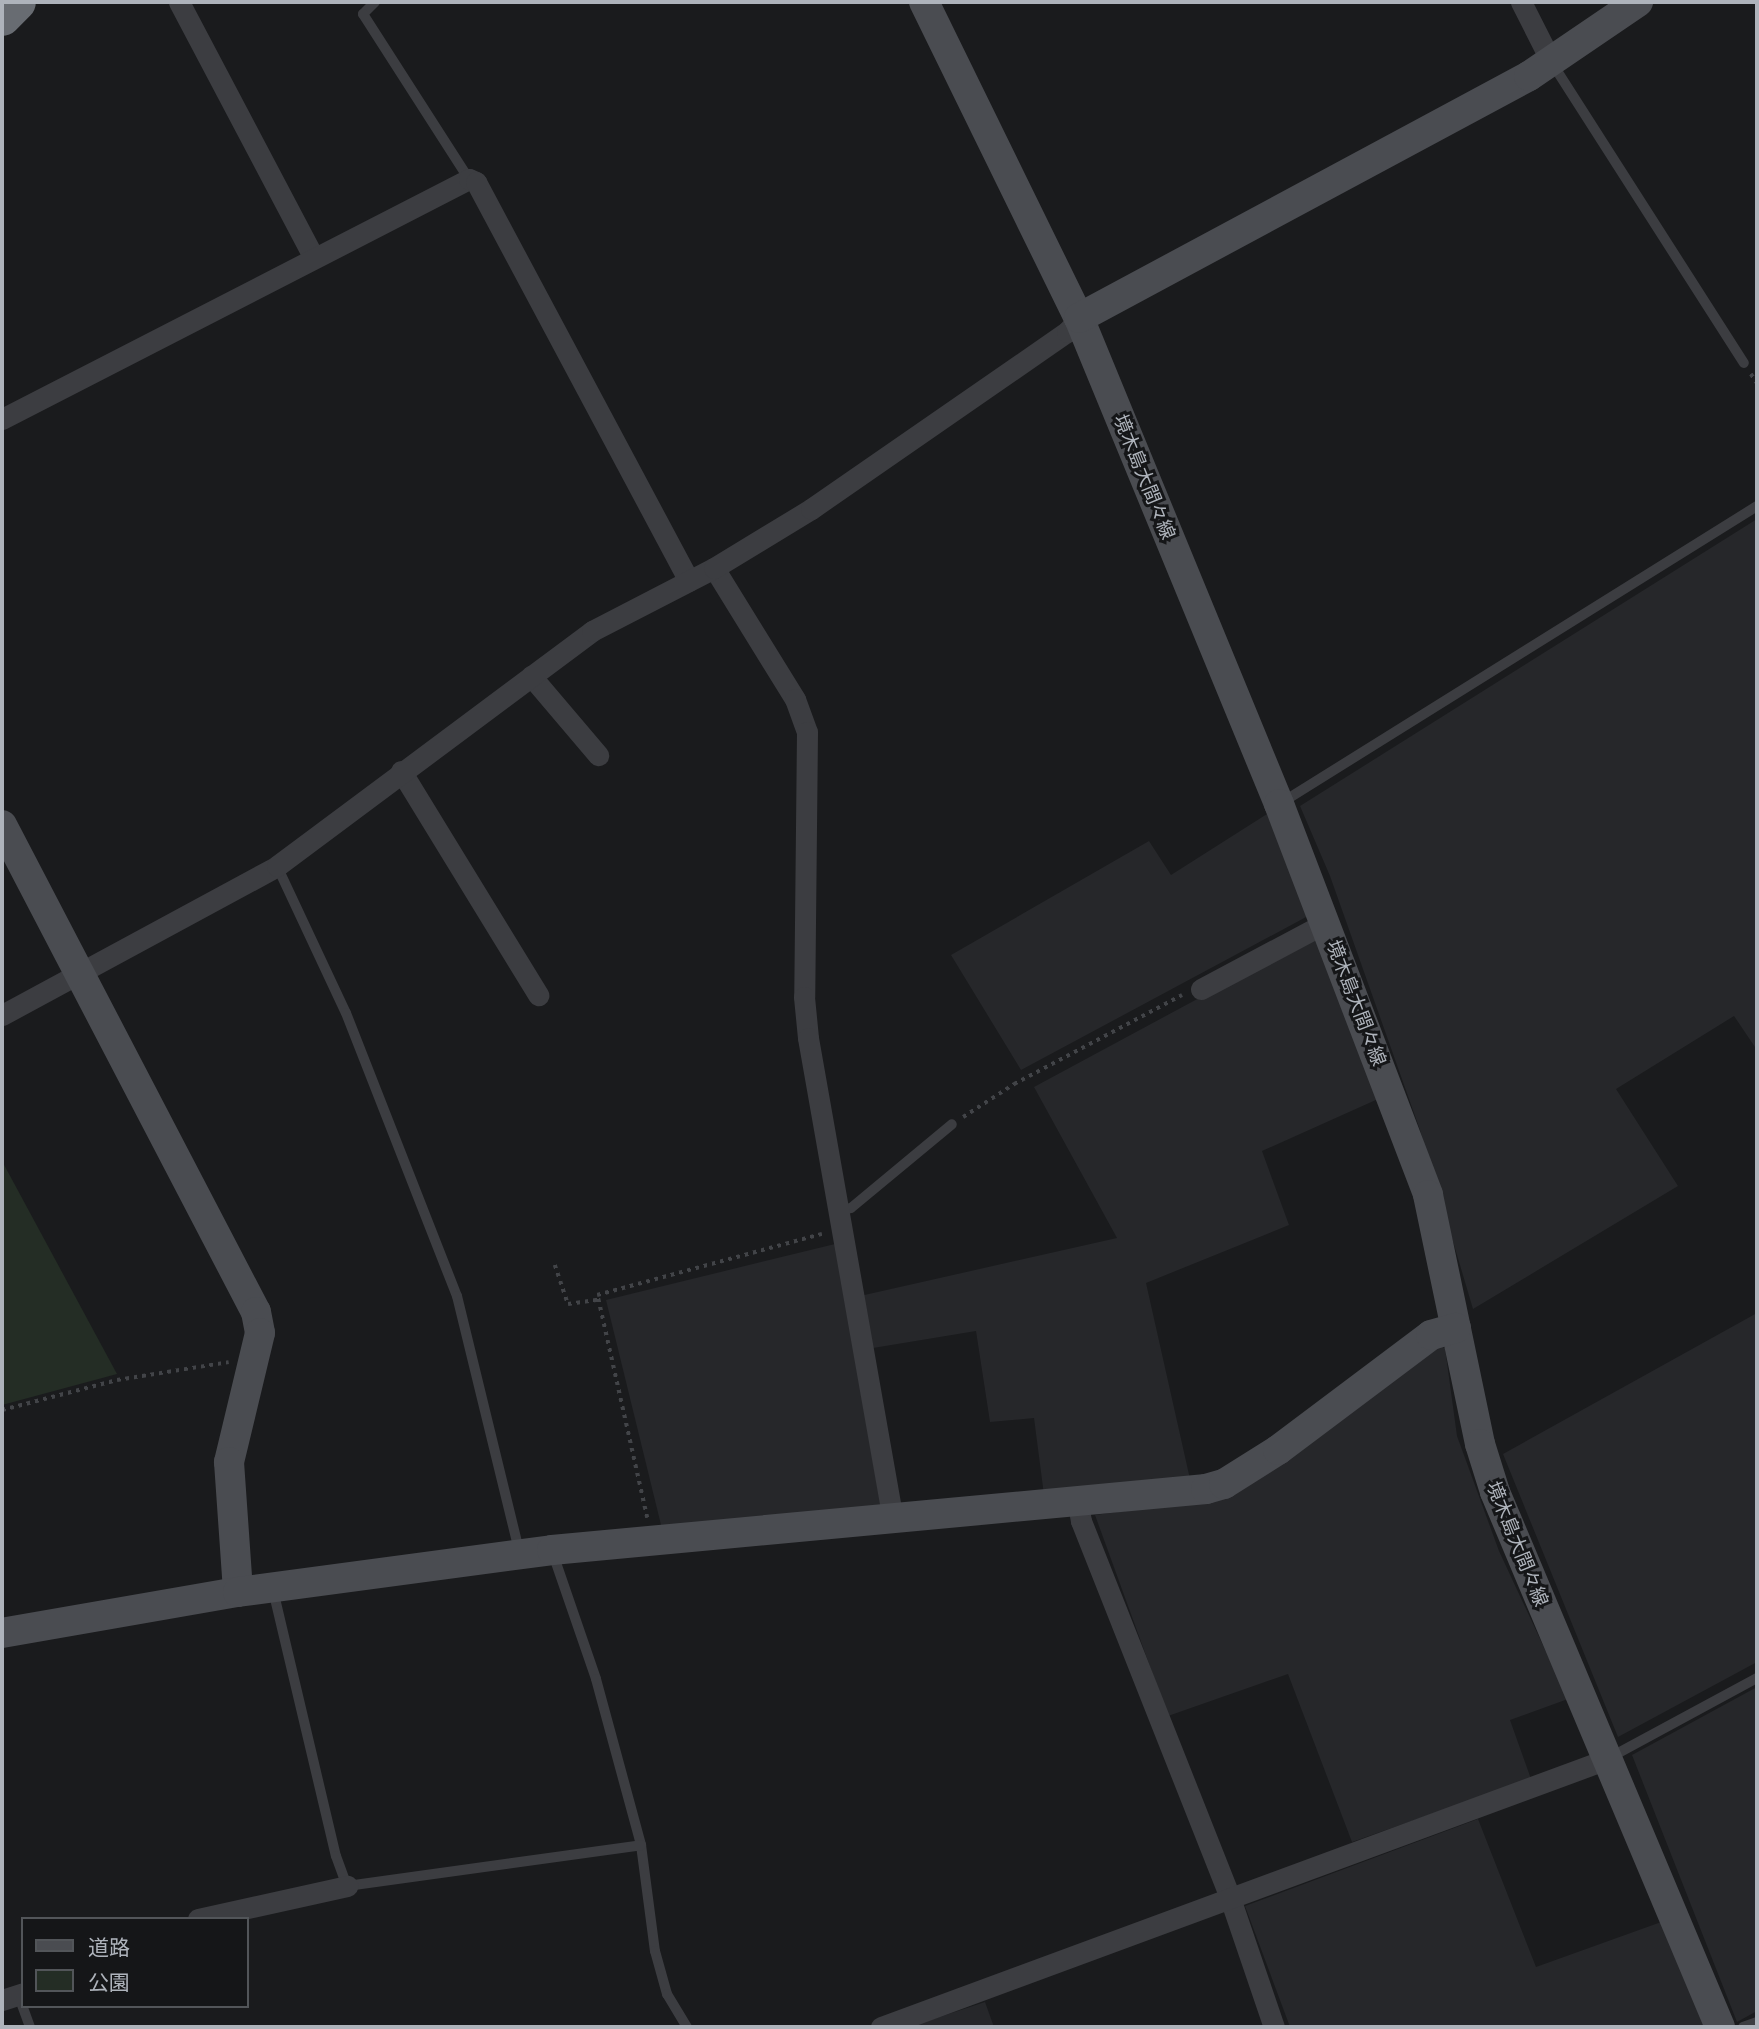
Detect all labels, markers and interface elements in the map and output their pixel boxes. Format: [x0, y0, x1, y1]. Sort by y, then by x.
street label: 境木島大間々線 [1109, 411, 1179, 543]
street label: 境木島大間々線 [1322, 937, 1390, 1069]
street label: 境木島大間々線 [1482, 1478, 1552, 1610]
legend [21, 1917, 248, 2008]
text: 道路 [88, 1934, 130, 1960]
text: 公園 [88, 1969, 130, 1995]

